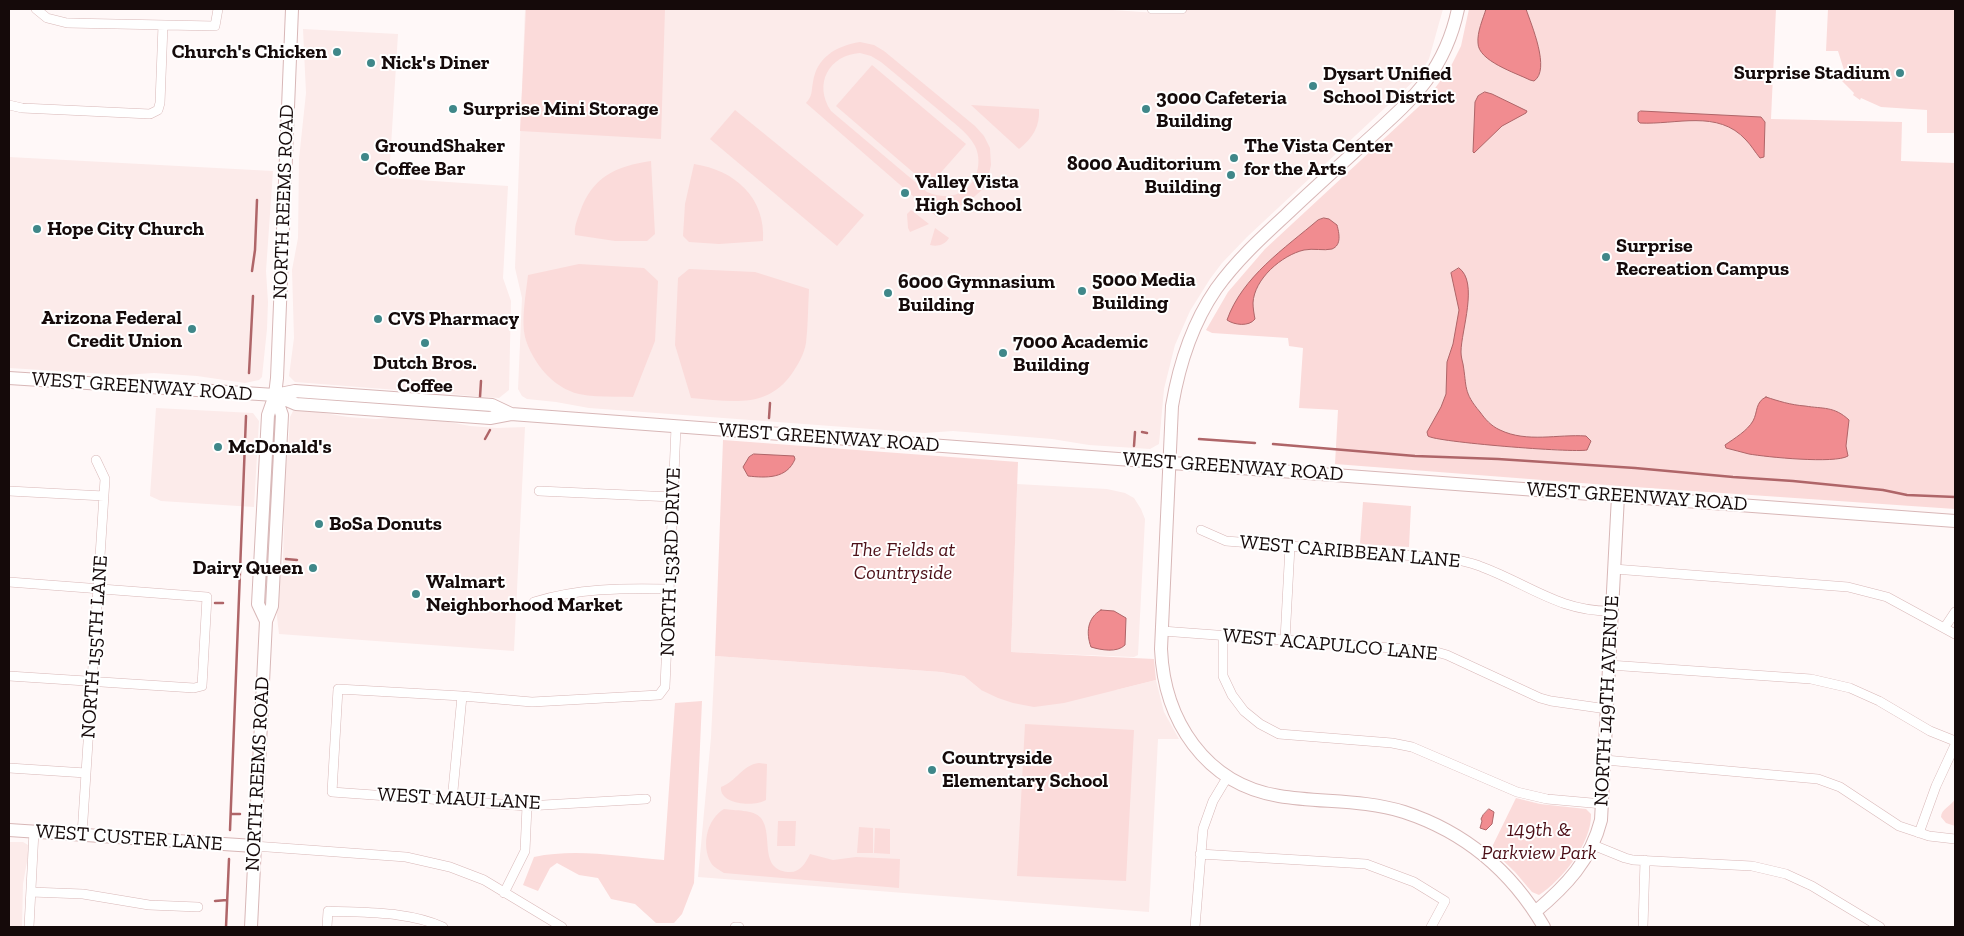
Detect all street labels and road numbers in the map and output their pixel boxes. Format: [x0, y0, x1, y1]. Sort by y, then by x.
street label: NORTH REEMS ROAD [269, 104, 299, 300]
street label: WEST GREENWAY ROAD [31, 367, 253, 407]
street label: WEST GREENWAY ROAD [718, 418, 940, 458]
street label: WEST GREENWAY ROAD [1122, 447, 1344, 487]
street label: NORTH 153RD DRIVE [656, 467, 686, 657]
street label: WEST GREENWAY ROAD [1526, 477, 1748, 517]
street label: WEST CARIBBEAN LANE [1239, 530, 1461, 574]
street label: NORTH 155TH LANE [77, 555, 113, 739]
street label: NORTH 149TH AVENUE [1589, 595, 1625, 807]
street label: WEST ACAPULCO LANE [1222, 624, 1438, 666]
street label: NORTH REEMS ROAD [241, 676, 275, 872]
street label: WEST MAUI LANE [377, 783, 541, 815]
street label: WEST CUSTER LANE [35, 819, 223, 857]

